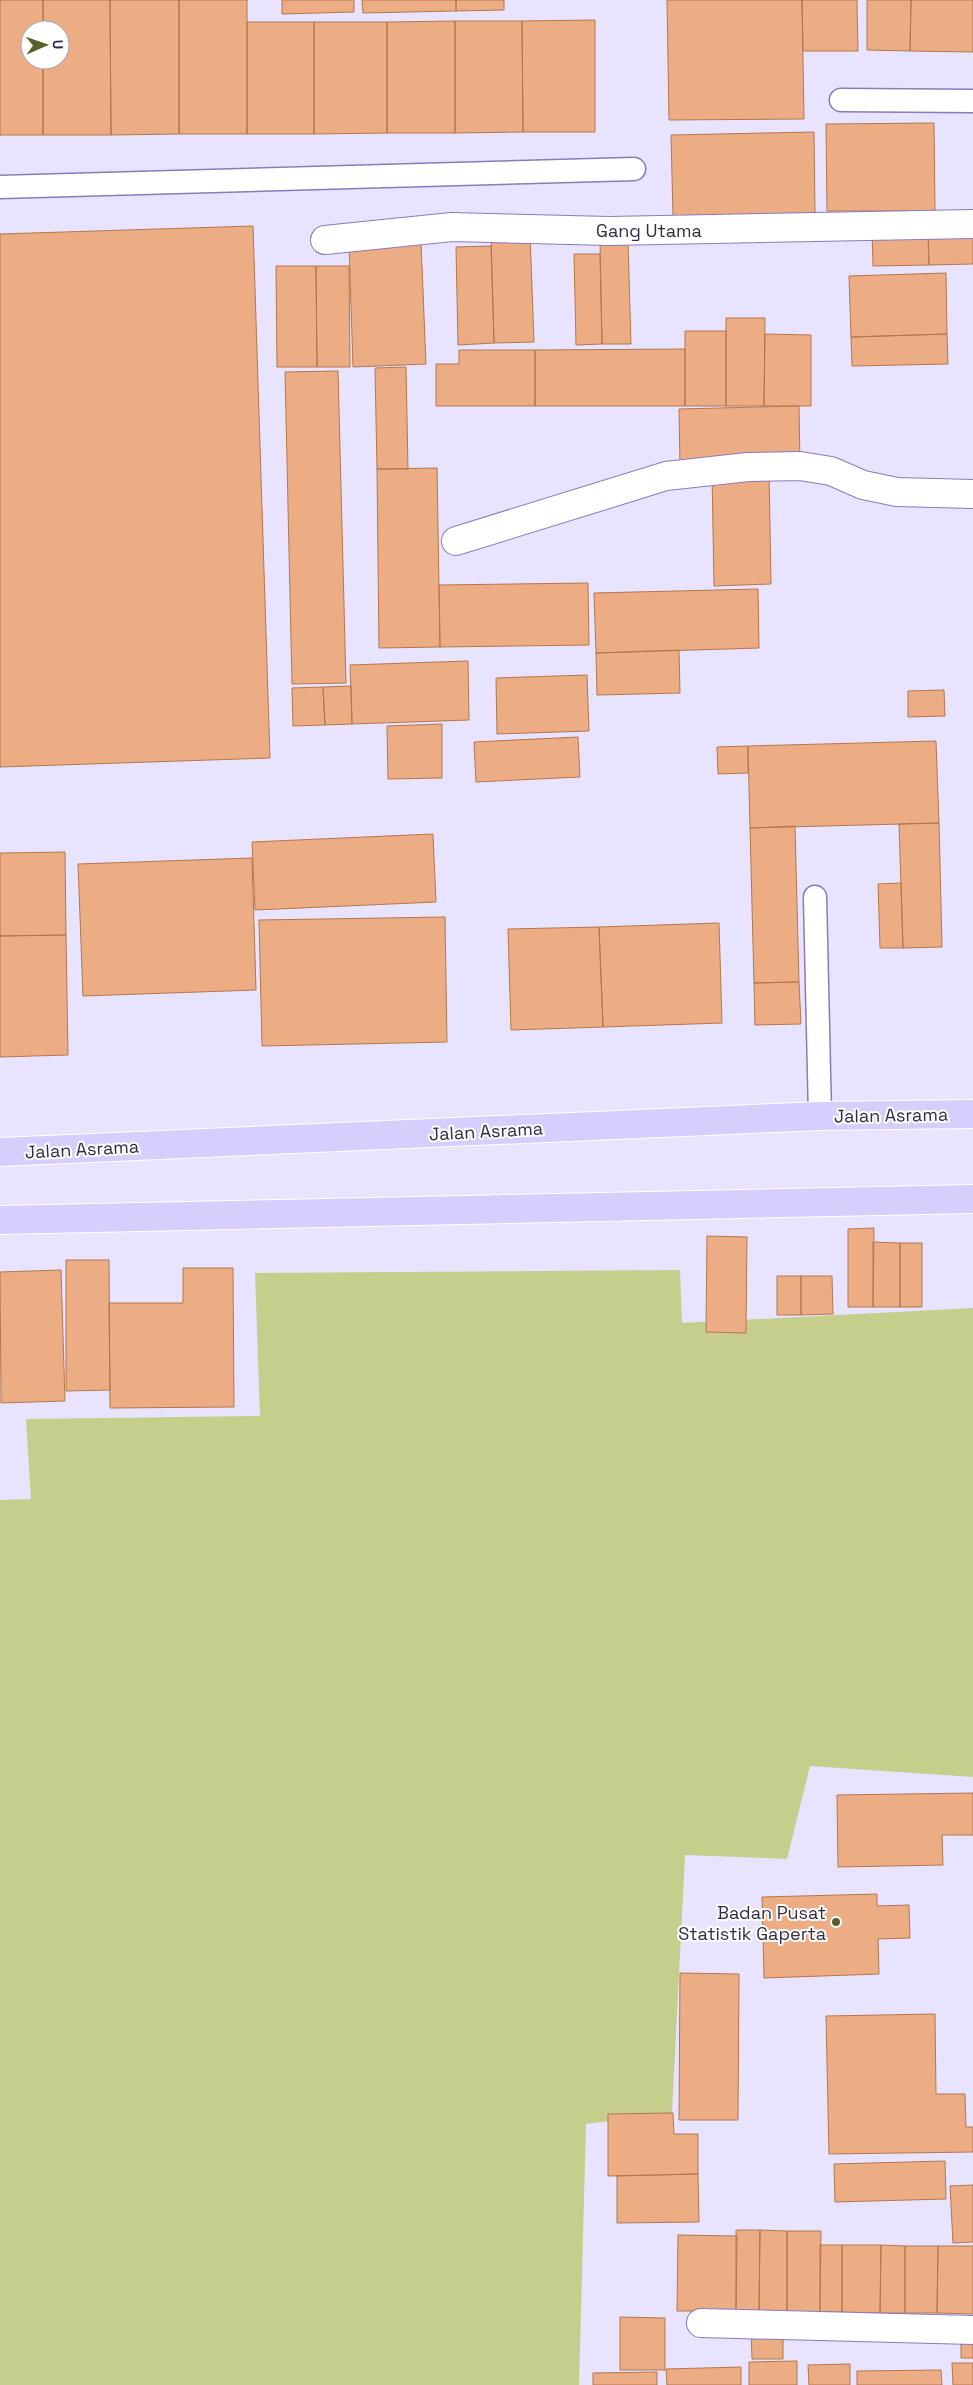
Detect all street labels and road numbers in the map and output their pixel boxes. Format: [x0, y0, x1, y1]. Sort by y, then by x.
street label: Gang Utama [596, 219, 702, 242]
street label: Jalan Asrama [834, 1103, 948, 1127]
street label: Jalan Asrama [428, 1117, 544, 1145]
street label: Jalan Asrama [24, 1135, 140, 1163]

